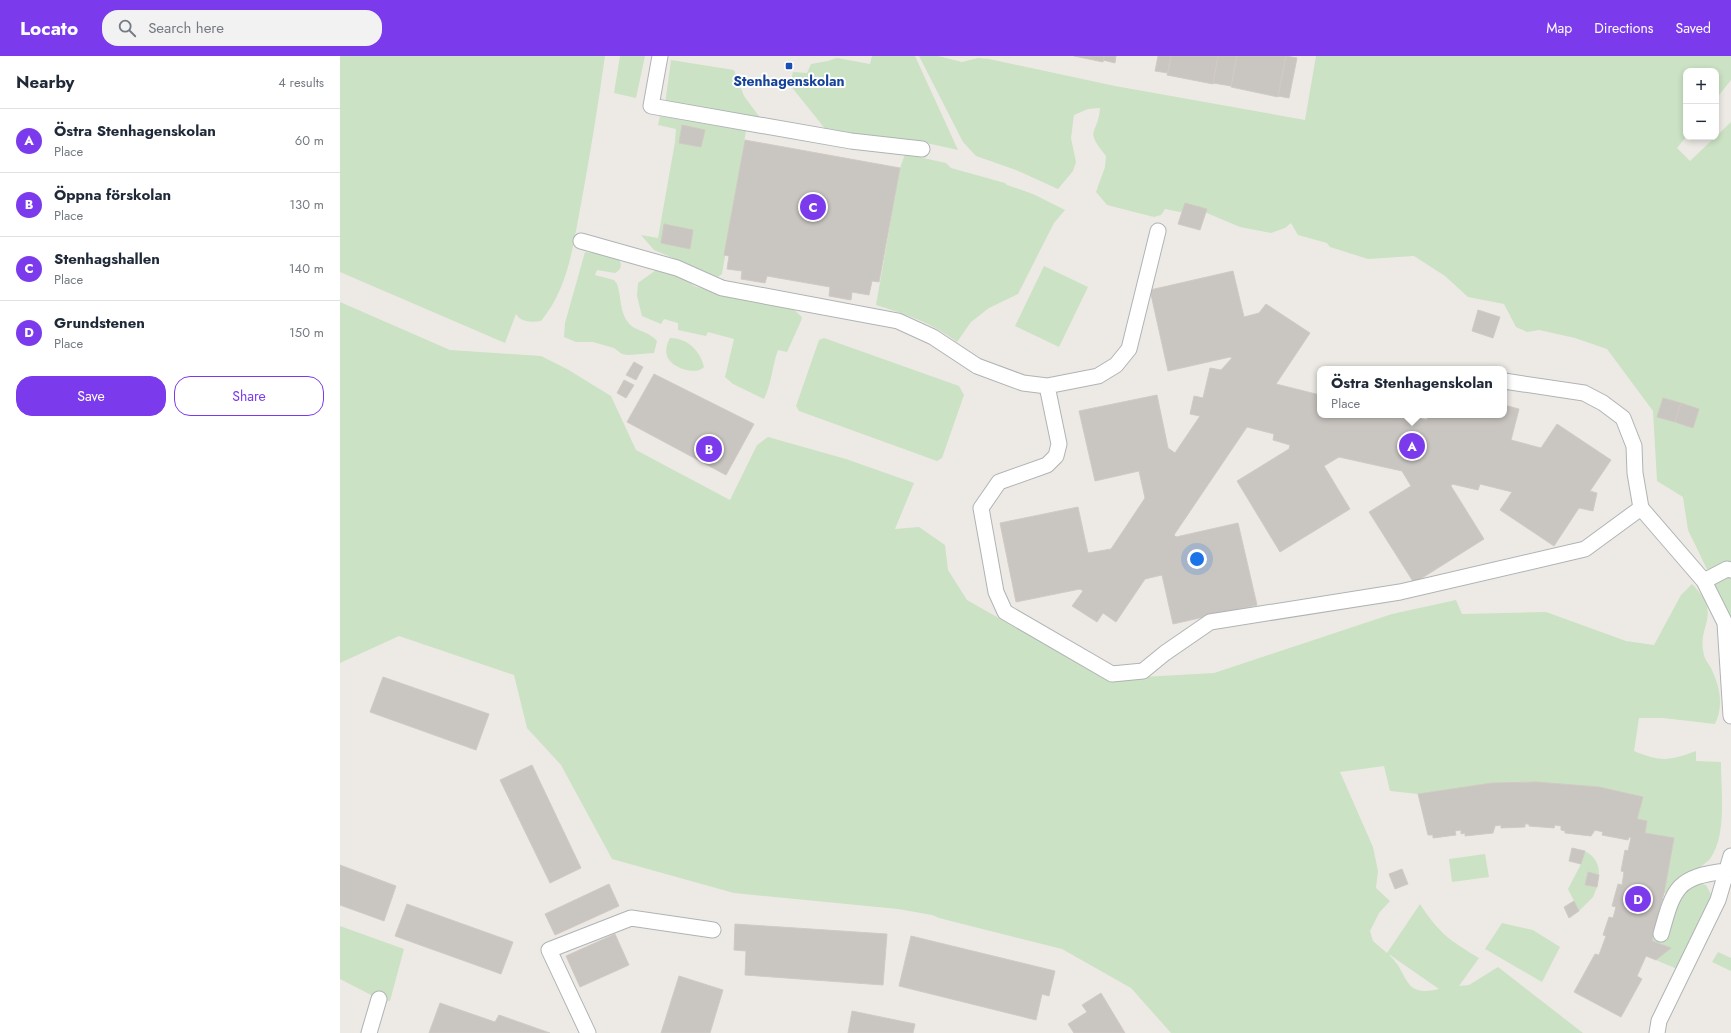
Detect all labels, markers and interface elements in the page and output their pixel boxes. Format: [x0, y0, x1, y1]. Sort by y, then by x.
search box [102, 10, 382, 46]
text: Locato [20, 15, 78, 42]
icon: search [116, 17, 138, 39]
text: Search here [148, 17, 224, 39]
text: Map [1546, 18, 1572, 38]
text: Directions [1594, 18, 1654, 38]
text: Saved [1676, 18, 1711, 38]
marker: Stenhagenskolan [784, 61, 794, 71]
map controls [1683, 68, 1719, 140]
button: + [1683, 68, 1719, 104]
text: Nearby [16, 70, 74, 94]
place label: Stenhagenskolan [733, 71, 845, 91]
text: 4 results [278, 73, 324, 92]
button: − [1683, 104, 1719, 140]
text: Östra Stenhagenskolan [54, 120, 216, 142]
text: A [24, 131, 34, 150]
text: 60 m [295, 131, 324, 150]
text: Place [54, 142, 83, 161]
text: Öppna förskolan [54, 184, 171, 206]
pin: C [800, 192, 826, 222]
text: B [25, 195, 33, 214]
text: 130 m [289, 195, 324, 214]
text: Place [54, 206, 83, 225]
text: Stenhagshallen [54, 248, 160, 270]
text: C [24, 259, 34, 278]
text: 140 m [289, 259, 324, 278]
text: Place [54, 270, 83, 289]
text: Grundstenen [54, 312, 145, 334]
text: D [24, 323, 34, 342]
text: 150 m [289, 323, 324, 342]
text: Place [54, 334, 83, 353]
popup [1317, 366, 1507, 418]
text: Östra Stenhagenskolan [1331, 372, 1493, 394]
button: Save [16, 376, 166, 416]
button: Share [174, 376, 324, 416]
text: Place [1331, 394, 1360, 413]
pin: A [1399, 431, 1425, 461]
pin: B [696, 434, 722, 464]
your location [1187, 549, 1207, 569]
pin: D [1625, 884, 1651, 914]

